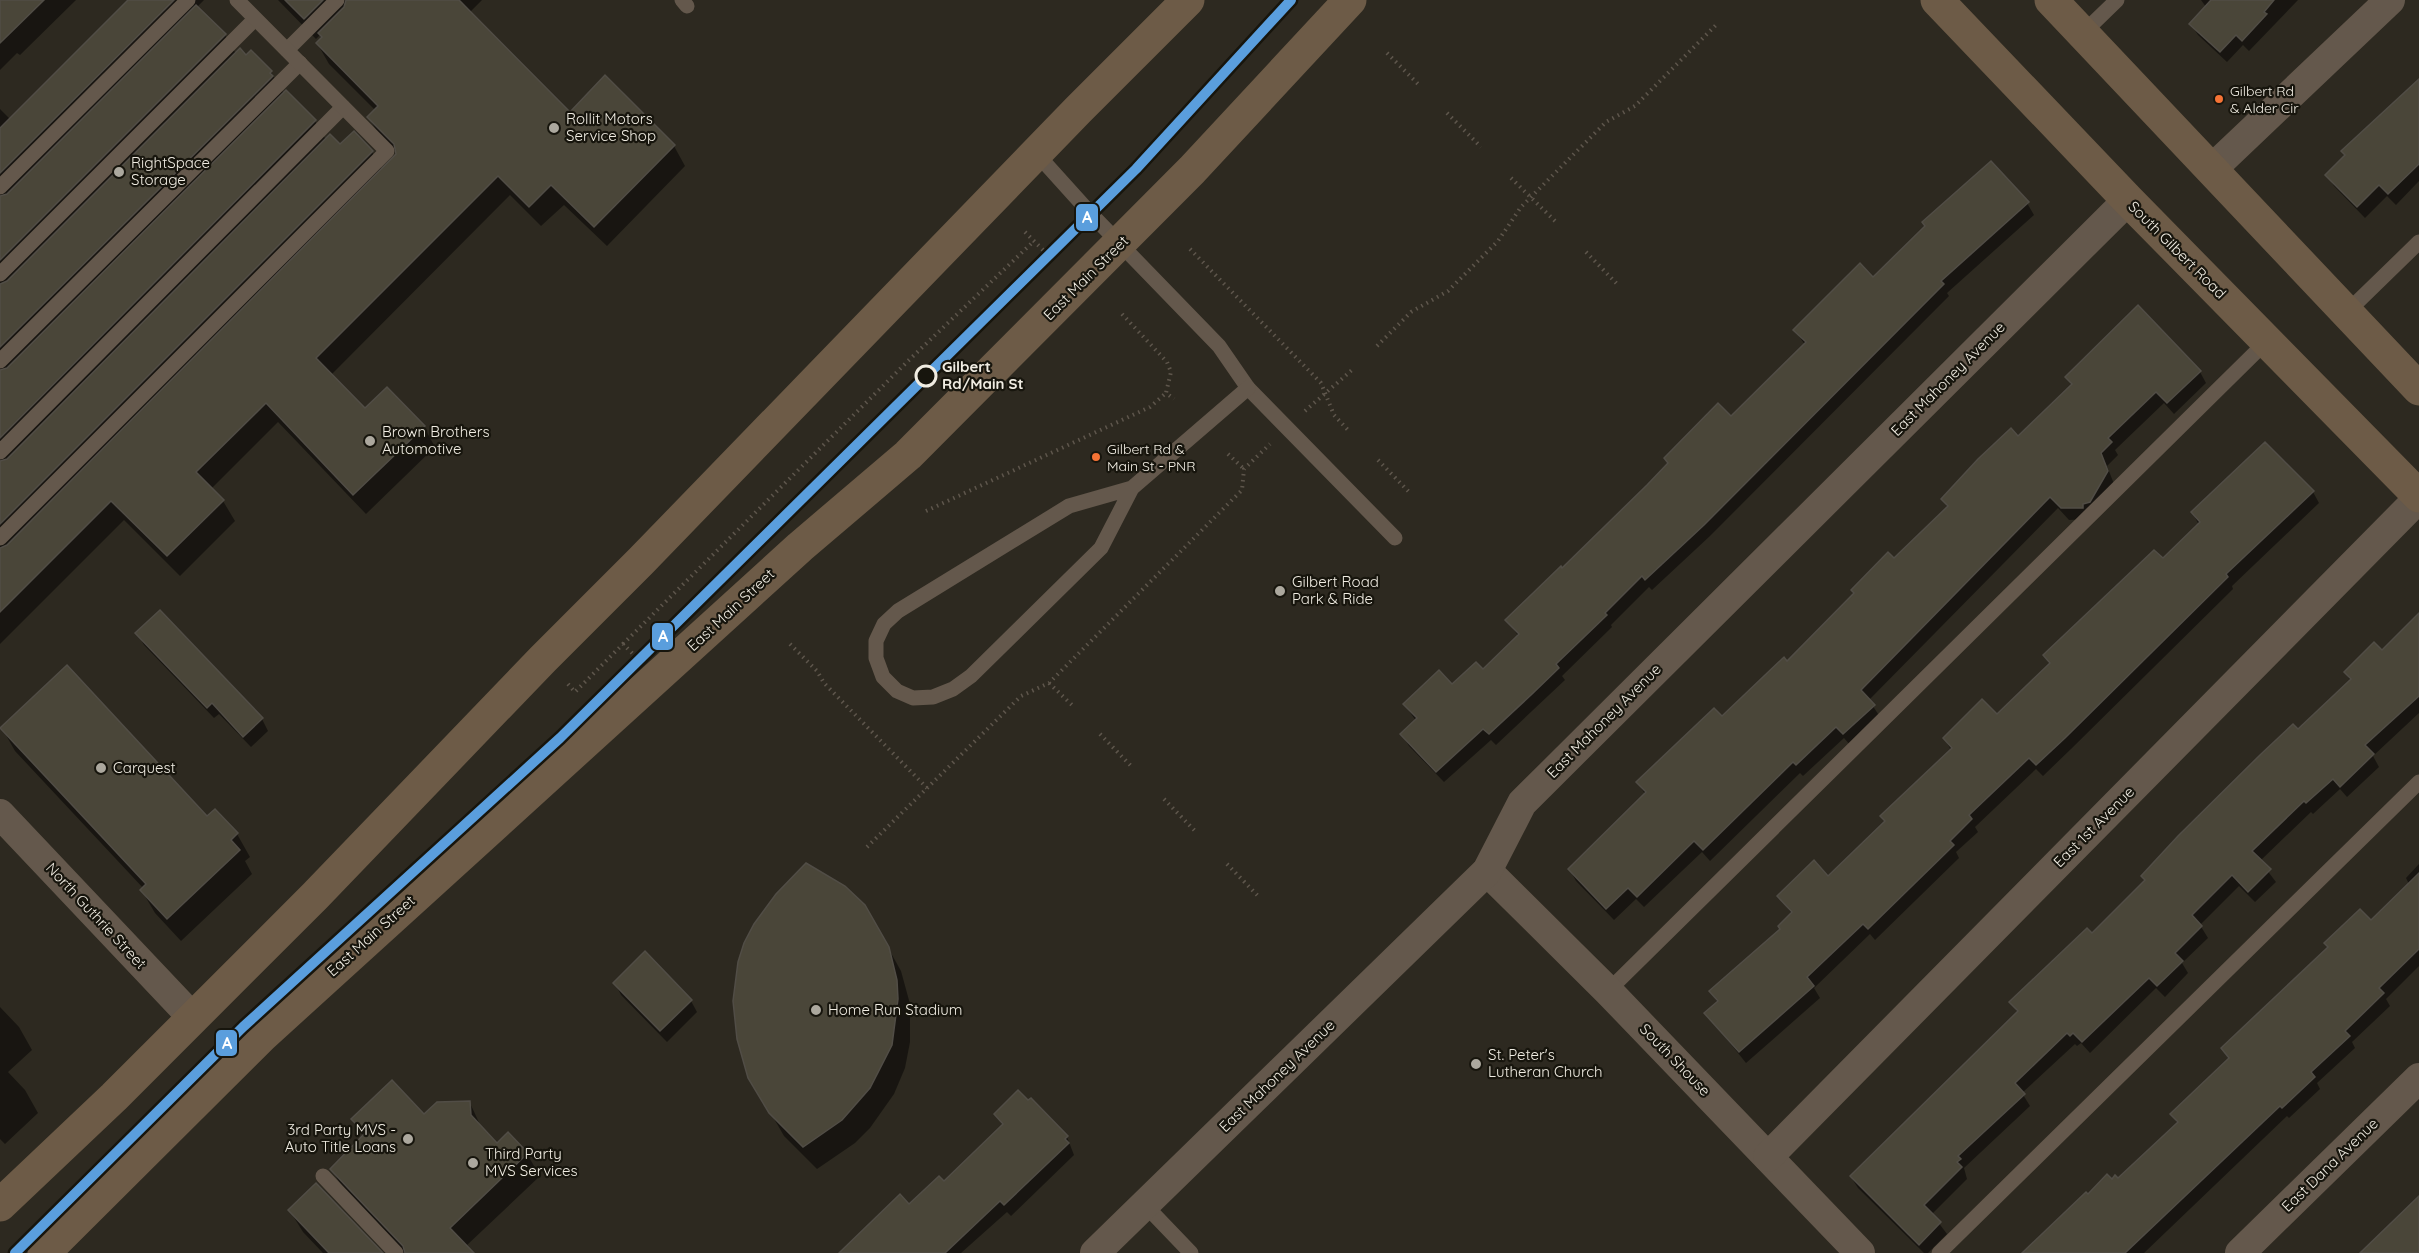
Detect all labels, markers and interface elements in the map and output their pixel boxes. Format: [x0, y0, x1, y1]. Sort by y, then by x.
place label: Gilbert Rd & Alder Cir [2230, 82, 2299, 117]
marker: Gilbert Rd & Alder Cir [2213, 93, 2225, 105]
place label: Rollit Motors Service Shop [566, 109, 656, 145]
marker: Rollit Motors Service Shop [547, 121, 561, 135]
place label: RightSpace Storage [131, 153, 210, 189]
marker: RightSpace Storage [112, 165, 126, 179]
street label: South Gilbert Road [2124, 197, 2230, 303]
line badge: A [1075, 203, 1099, 232]
text: A [1082, 207, 1093, 227]
street label: East Main Street [1039, 231, 1132, 324]
street label: East Mahoney Avenue [1887, 318, 2009, 440]
place label: Gilbert Rd/Main St [942, 357, 1024, 393]
marker: Gilbert Rd/Main St [915, 365, 937, 387]
place label: Brown Brothers Automotive [382, 422, 489, 458]
marker: Brown Brothers Automotive [363, 434, 377, 448]
place label: Gilbert Rd & Main St - PNR [1107, 440, 1196, 475]
marker: Gilbert Rd & Main St - PNR [1090, 451, 1102, 463]
street label: East Main Street [683, 564, 778, 655]
place label: Gilbert Road Park & Ride [1292, 572, 1379, 608]
marker: Gilbert Road Park & Ride [1273, 584, 1287, 598]
line badge: A [651, 622, 674, 651]
text: A [658, 626, 669, 646]
street label: East Mahoney Avenue [1543, 660, 1665, 782]
place label: Carquest [113, 758, 176, 777]
marker: Carquest [94, 761, 108, 775]
street label: East 1st Avenue [2049, 782, 2138, 871]
street label: North Guthrie Street [42, 859, 151, 973]
street label: East Main Street [323, 891, 419, 980]
place label: Home Run Stadium [828, 1000, 962, 1019]
marker: Home Run Stadium [809, 1003, 823, 1017]
street label: East Mahoney Avenue [1215, 1015, 1339, 1136]
street label: South Shouse [1636, 1019, 1715, 1100]
line badge: A [215, 1029, 238, 1057]
text: A [222, 1033, 233, 1053]
place label: St. Peter's Lutheran Church [1488, 1045, 1603, 1081]
marker: St. Peter's Lutheran Church [1469, 1057, 1483, 1071]
street label: East Dana Avenue [2277, 1114, 2382, 1216]
place label: 3rd Party MVS - Auto Title Loans [285, 1120, 396, 1156]
marker: 3rd Party MVS - Auto Title Loans [401, 1132, 415, 1146]
place label: Third Party MVS Services [485, 1144, 578, 1180]
marker: Third Party MVS Services [466, 1156, 480, 1170]

